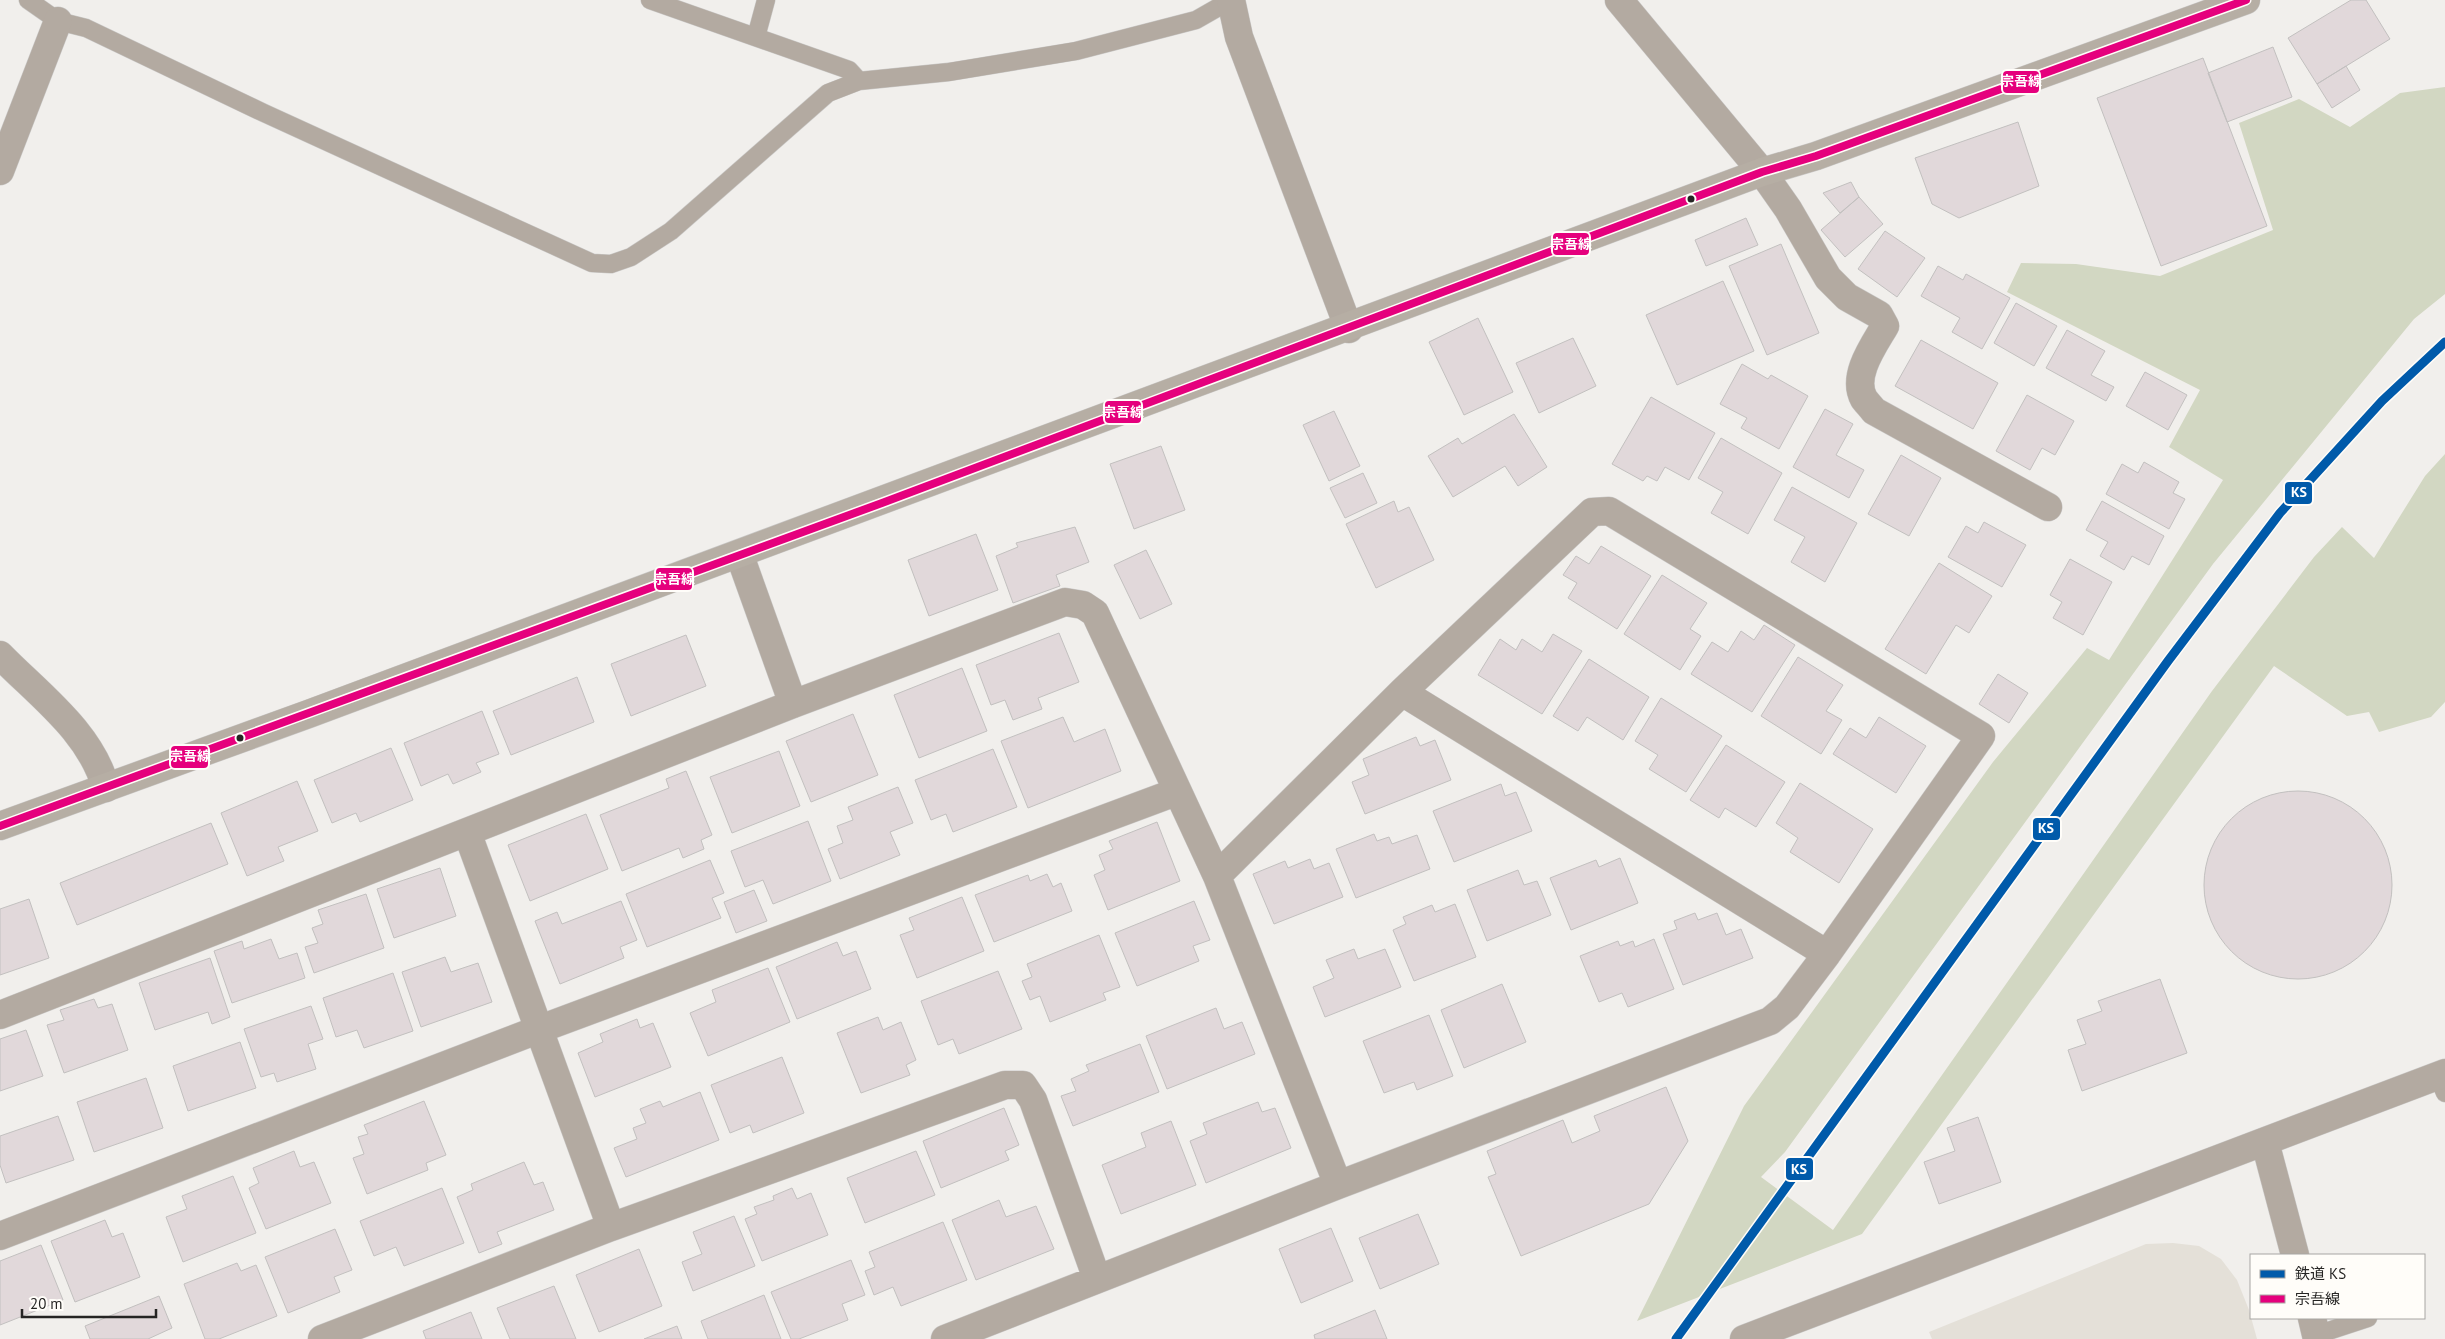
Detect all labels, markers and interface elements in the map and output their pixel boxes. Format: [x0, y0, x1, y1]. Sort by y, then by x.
line badge: 宗吾線 [2002, 70, 2040, 94]
text: 宗吾線 [2000, 72, 2042, 90]
unlabelled marker [1686, 194, 1696, 204]
line badge: 宗吾線 [1552, 232, 1590, 256]
text: 宗吾線 [1550, 235, 1592, 253]
line badge: 宗吾線 [1104, 400, 1142, 424]
text: 宗吾線 [1102, 403, 1144, 421]
line badge: KS [2284, 481, 2313, 505]
text: KS [2291, 483, 2307, 501]
line badge: 宗吾線 [655, 567, 693, 591]
text: 宗吾線 [653, 570, 695, 588]
unlabelled marker [235, 733, 245, 743]
line badge: 宗吾線 [170, 745, 209, 769]
text: 宗吾線 [169, 747, 211, 765]
line badge: KS [2032, 817, 2061, 841]
text: KS [2038, 819, 2054, 837]
line badge: KS [1785, 1157, 1814, 1181]
text: KS [1791, 1160, 1807, 1178]
legend [2250, 1254, 2425, 1319]
text: 鉄道 KS [2295, 1264, 2346, 1283]
scale bar [22, 1286, 156, 1318]
text: 宗吾線 [2295, 1289, 2340, 1308]
text: 20 m [30, 1294, 63, 1313]

